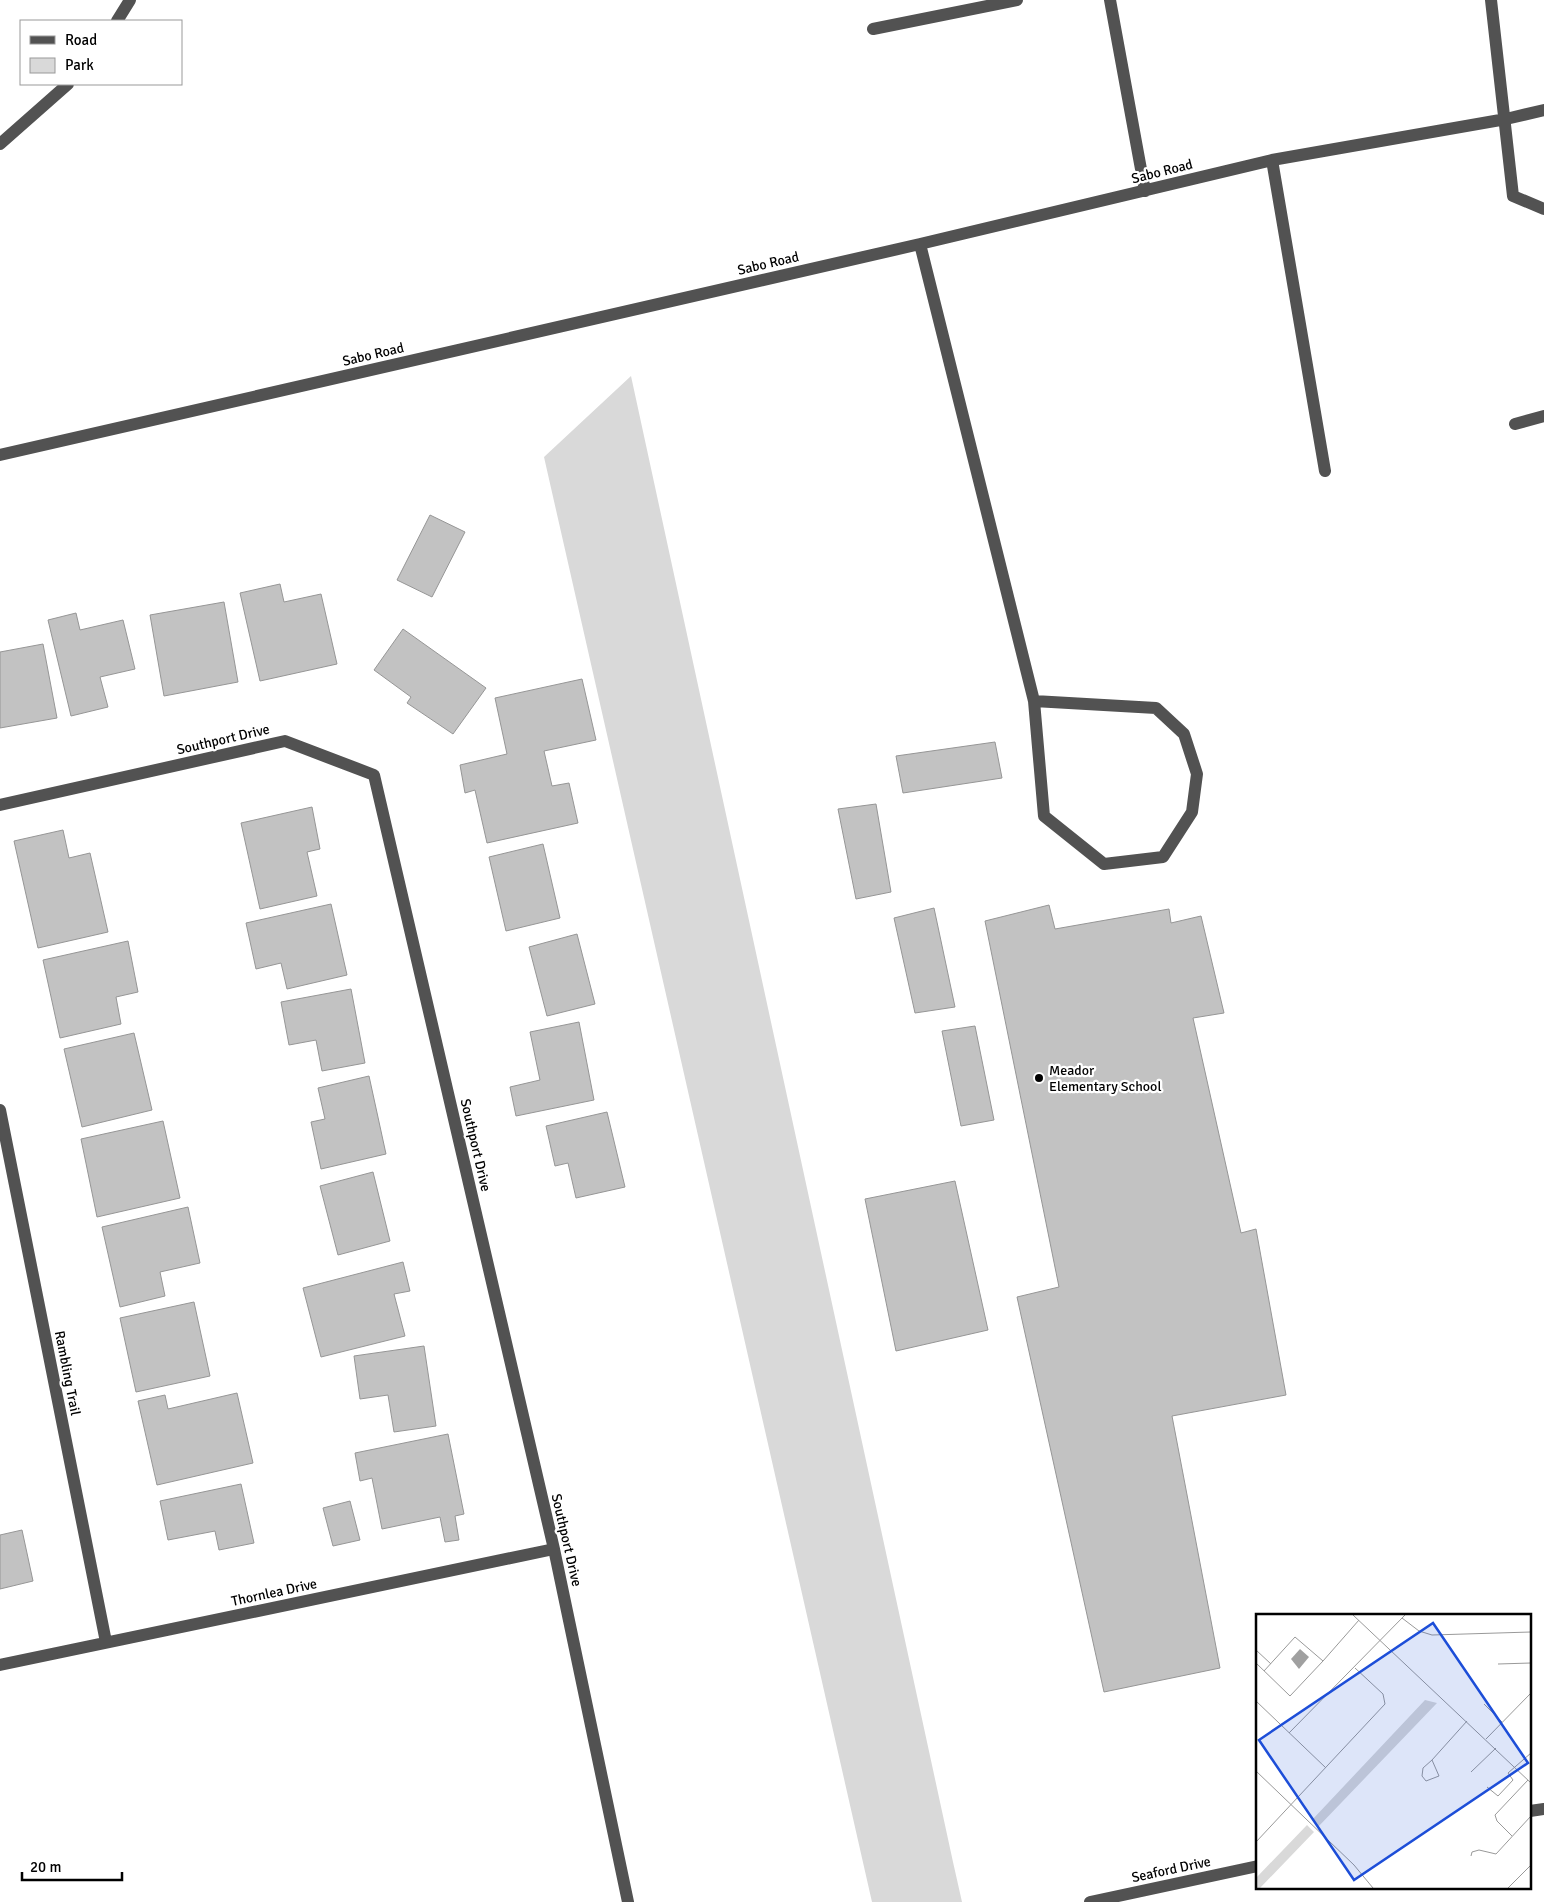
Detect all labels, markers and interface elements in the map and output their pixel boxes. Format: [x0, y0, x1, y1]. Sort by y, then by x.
legend [20, 20, 182, 85]
text: Road [65, 31, 97, 49]
text: Park [65, 56, 94, 74]
street label: Sabo Road [1130, 156, 1195, 187]
street label: Sabo Road [736, 248, 801, 279]
street label: Sabo Road [341, 339, 406, 370]
street label: Southport Drive [175, 721, 271, 758]
place label: Meador Elementary School [1049, 1062, 1162, 1095]
marker: Meador Elementary School [1033, 1072, 1045, 1084]
street label: Southport Drive [457, 1097, 494, 1193]
street label: Rambling Trail [51, 1329, 84, 1417]
street label: Southport Drive [548, 1492, 585, 1588]
street label: Thornlea Drive [230, 1575, 318, 1610]
inset map [1256, 1614, 1532, 1890]
scale bar [22, 1850, 122, 1882]
street label: Seaford Drive [1130, 1853, 1212, 1886]
text: 20 m [30, 1858, 61, 1876]

